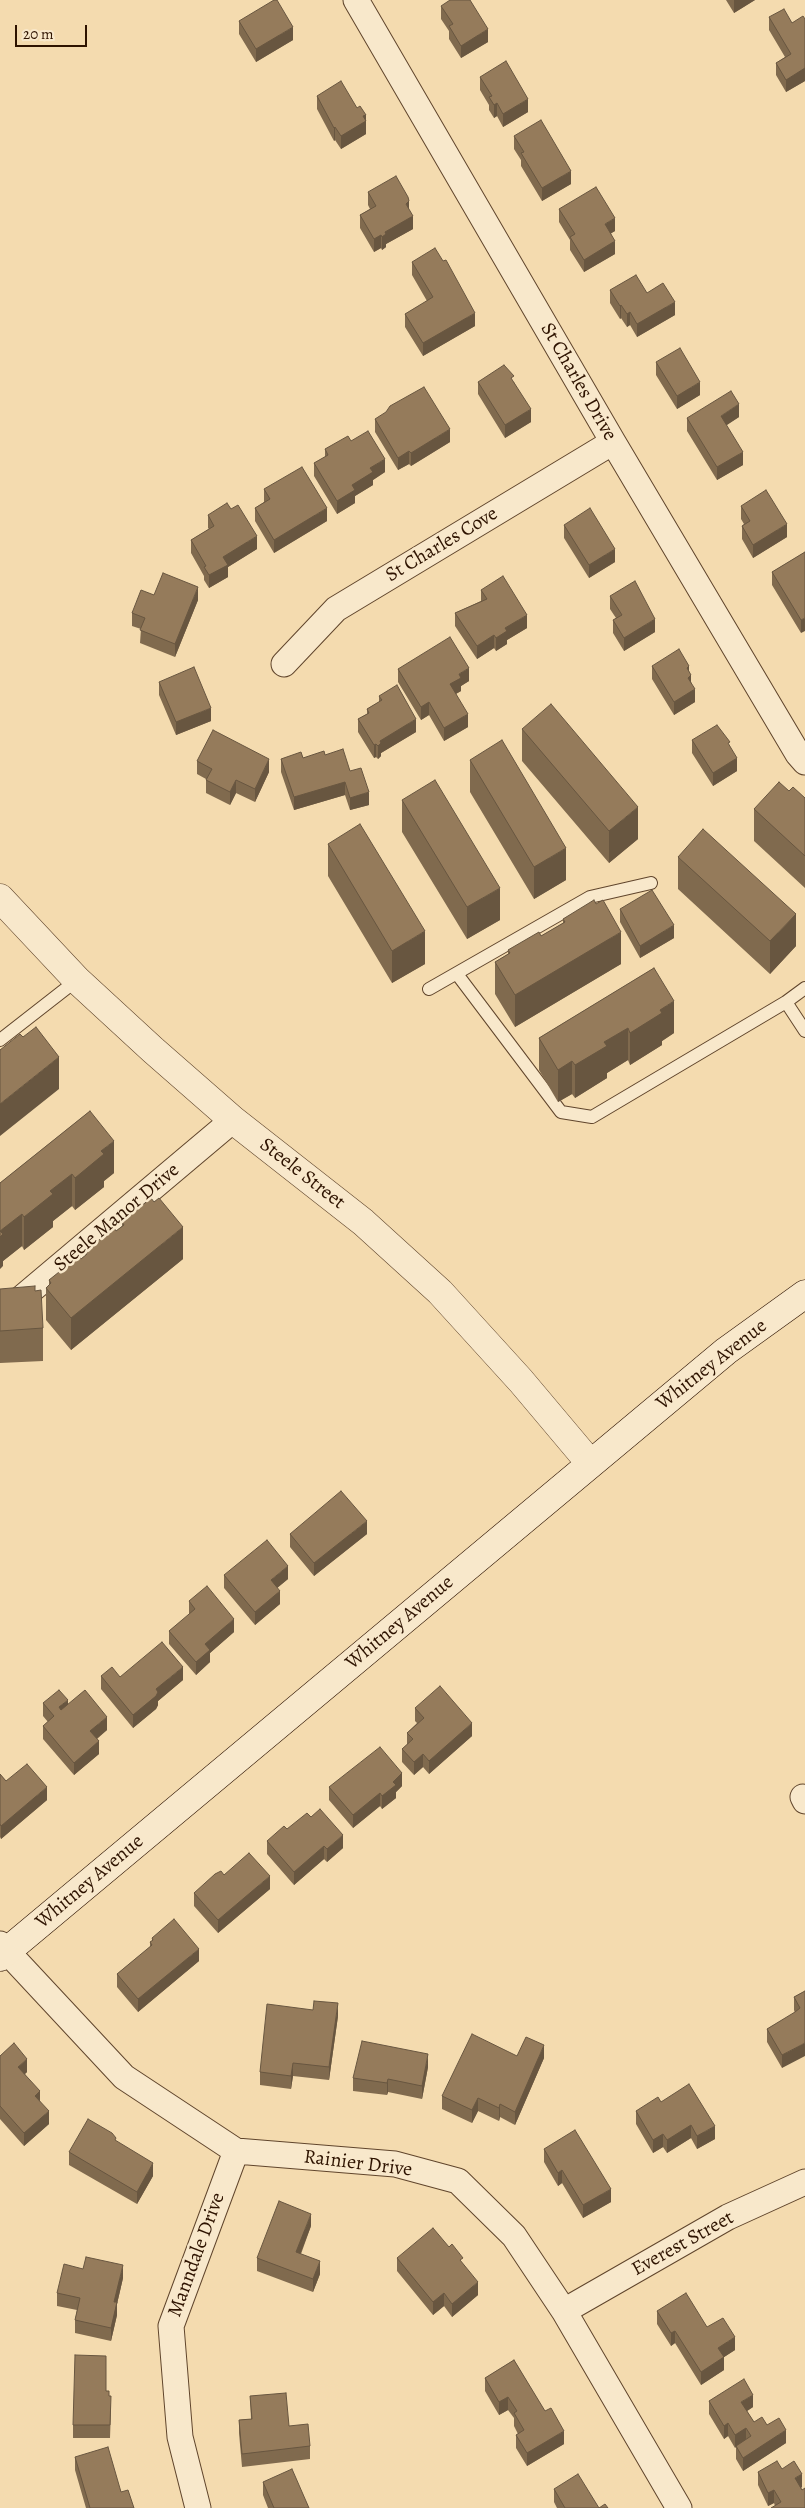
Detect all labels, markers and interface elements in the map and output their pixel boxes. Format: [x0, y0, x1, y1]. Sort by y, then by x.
scale bar [18, 15, 90, 47]
text: 20 m [23, 24, 54, 44]
street label: St Charles Drive [535, 319, 621, 445]
street label: St Charles Cove [382, 502, 502, 588]
street label: Steele Street [254, 1133, 350, 1215]
street label: Steele Manor Drive [49, 1159, 185, 1277]
street label: Whitney Avenue [652, 1314, 772, 1416]
street label: Whitney Avenue [341, 1571, 459, 1675]
street label: Whitney Avenue [31, 1830, 149, 1934]
street label: Rainier Drive [303, 2145, 413, 2183]
street label: Manndale Drive [163, 2189, 231, 2321]
street label: Everest Street [628, 2206, 738, 2282]

